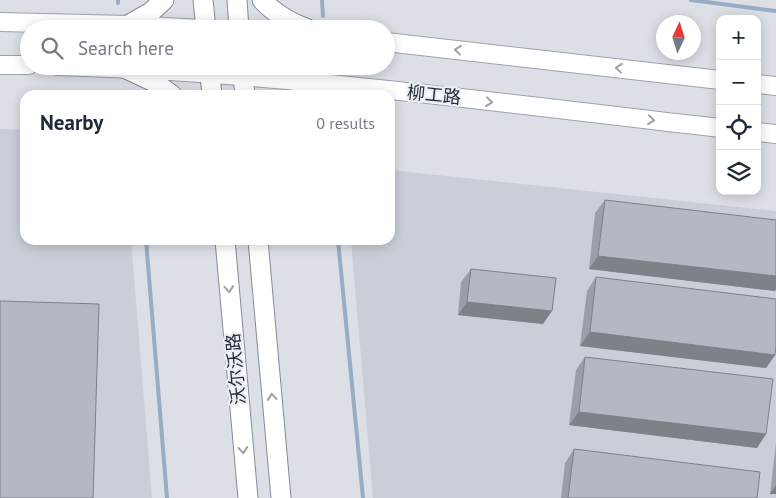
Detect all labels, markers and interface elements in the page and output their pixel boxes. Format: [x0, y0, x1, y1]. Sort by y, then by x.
north arrow [656, 15, 701, 60]
map controls [716, 15, 761, 195]
button: + [716, 15, 761, 60]
search box [20, 20, 395, 75]
icon: search [38, 34, 66, 62]
text: Search here [78, 36, 174, 60]
one-way arrow [453, 45, 461, 56]
button: − [716, 60, 761, 105]
one-way arrow [615, 63, 623, 74]
street label: 柳工路 [406, 80, 462, 109]
one-way arrow [486, 96, 494, 107]
button: locate [716, 105, 761, 150]
text: Nearby [40, 109, 103, 136]
text: 0 results [316, 113, 375, 133]
one-way arrow [647, 114, 655, 125]
button: layers [716, 150, 761, 195]
one-way arrow [223, 285, 234, 293]
street label: 沃尔沃路 [221, 332, 250, 406]
one-way arrow [266, 393, 277, 401]
one-way arrow [238, 447, 249, 455]

